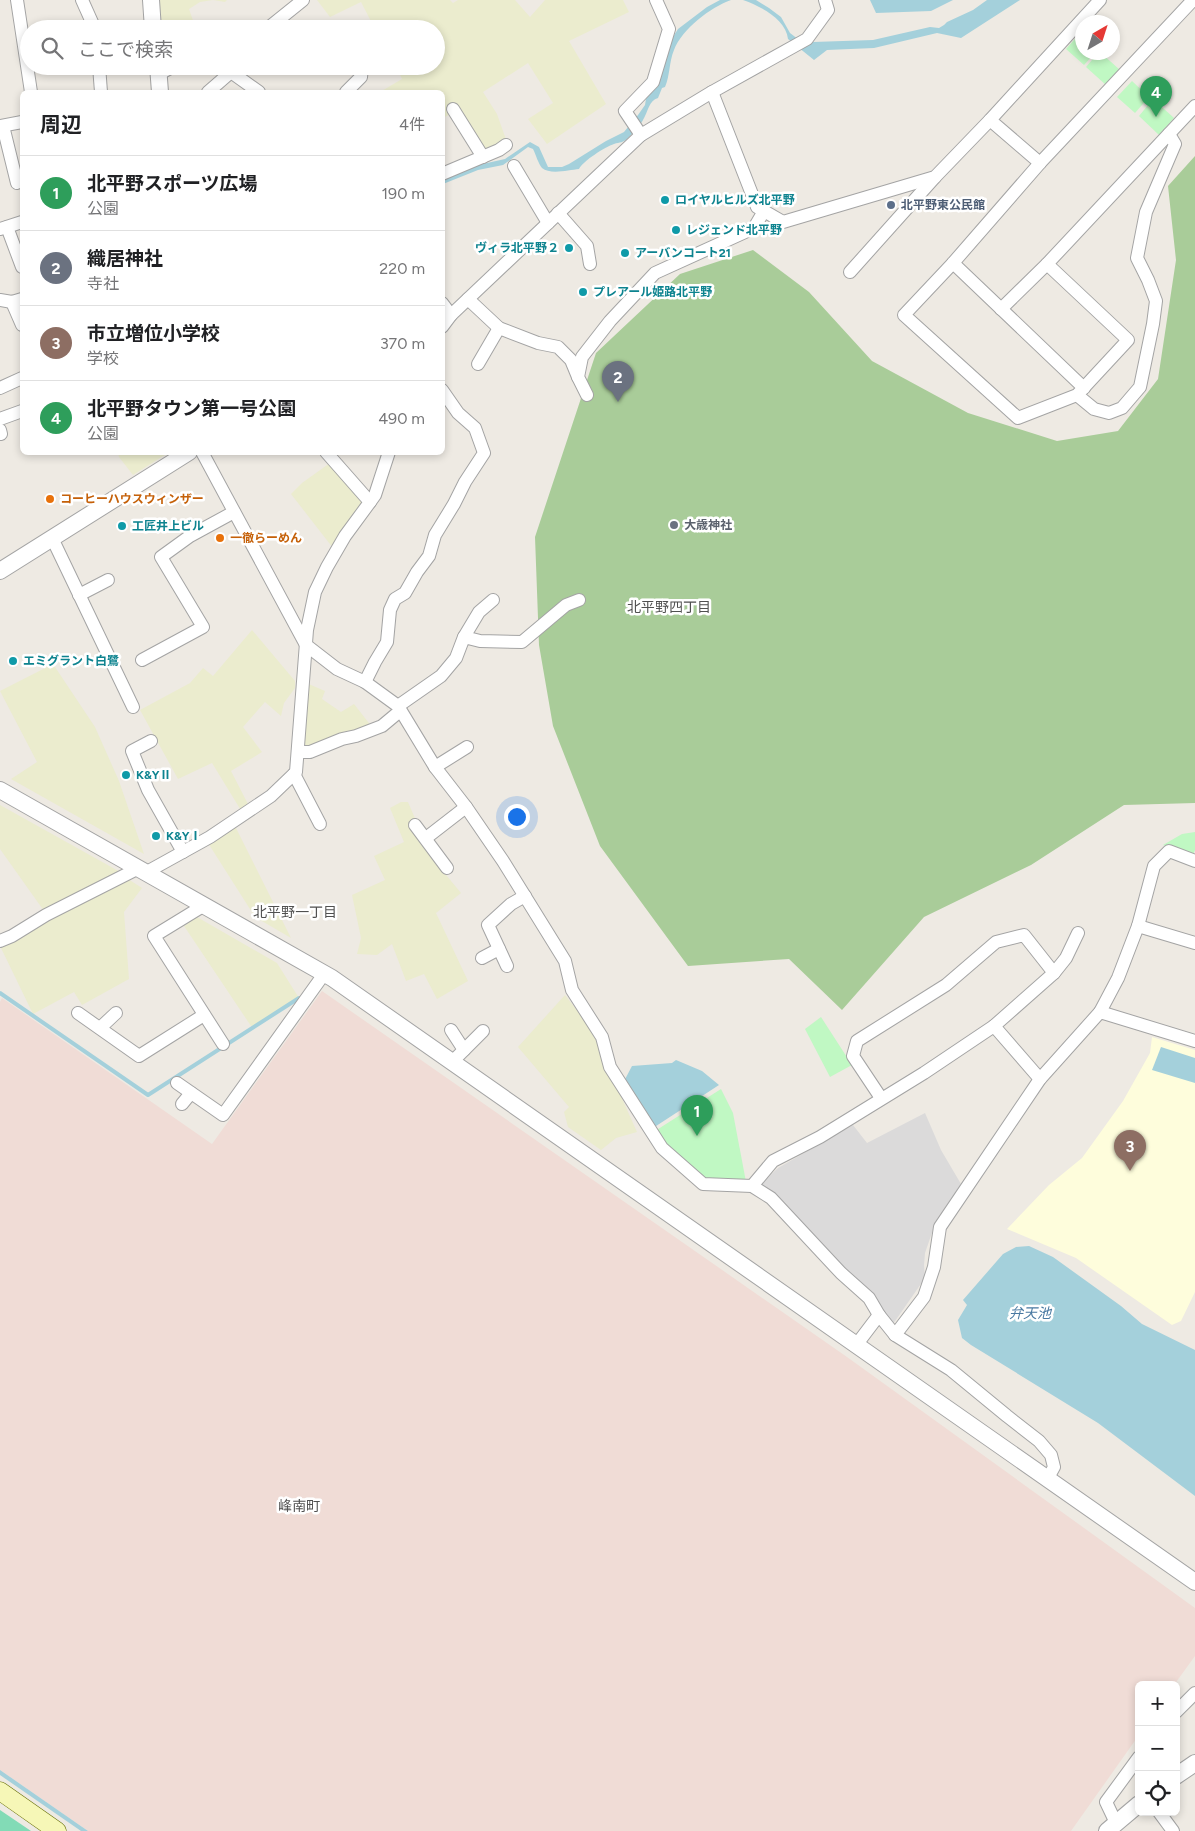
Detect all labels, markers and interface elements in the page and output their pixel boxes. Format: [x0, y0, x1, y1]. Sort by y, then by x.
north arrow [1075, 15, 1120, 60]
search box [20, 20, 445, 75]
icon: search [38, 34, 66, 62]
text: ここで検索 [78, 38, 173, 61]
pin: 4 [1140, 76, 1172, 117]
text: 周辺 [40, 112, 82, 137]
text: 4件 [399, 115, 425, 134]
text: 北平野スポーツ広場 [87, 172, 258, 195]
text: 1 [53, 184, 59, 203]
text: 190 m [382, 184, 425, 203]
place label: ロイヤルヒルズ北平野 [675, 193, 795, 207]
marker: ロイヤルヒルズ北平野 [659, 194, 671, 206]
place label: 北平野東公民館 [901, 198, 985, 212]
text: 公園 [87, 199, 119, 218]
marker: 北平野東公民館 [885, 199, 897, 211]
place label: レジェンド北平野 [686, 223, 782, 237]
marker: レジェンド北平野 [670, 224, 682, 236]
place label: ヴィラ北平野２ [475, 241, 559, 255]
marker: ヴィラ北平野２ [563, 242, 575, 254]
place label: アーバンコート21 [635, 246, 731, 260]
text: 織居神社 [87, 247, 163, 270]
marker: アーバンコート21 [619, 247, 631, 259]
text: 2 [51, 259, 61, 278]
text: 220 m [379, 259, 425, 278]
text: 寺社 [87, 274, 119, 293]
place label: プレアール姫路北平野 [593, 285, 712, 299]
marker: プレアール姫路北平野 [577, 286, 589, 298]
text: 市立増位小学校 [87, 322, 220, 345]
text: 3 [52, 334, 60, 353]
text: 370 m [380, 334, 425, 353]
text: 学校 [87, 349, 119, 368]
pin: 2 [602, 361, 634, 402]
text: 北平野タウン第一号公園 [87, 397, 296, 420]
text: 4 [51, 409, 61, 428]
text: 490 m [378, 409, 425, 428]
text: 公園 [87, 424, 119, 443]
place label: コーヒーハウスウィンザー [60, 492, 204, 506]
marker: コーヒーハウスウィンザー [44, 493, 56, 505]
place label: 大歳神社 [684, 518, 732, 532]
place label: 工匠井上ビル [132, 519, 204, 533]
marker: 大歳神社 [668, 519, 680, 531]
marker: 工匠井上ビル [116, 520, 128, 532]
place label: 一徹らーめん [230, 531, 302, 545]
marker: 一徹らーめん [214, 532, 226, 544]
district label: 北平野四丁目 [627, 599, 711, 616]
place label: エミグラント白鷺 [23, 654, 119, 668]
marker: エミグラント白鷺 [7, 655, 19, 667]
place label: K&YⅡ [136, 768, 172, 782]
marker: K&YⅡ [120, 769, 132, 781]
your location [504, 804, 530, 830]
place label: K&YⅠ [166, 829, 202, 843]
marker: K&YⅠ [150, 830, 162, 842]
district label: 北平野一丁目 [253, 904, 337, 921]
pin: 1 [681, 1095, 713, 1136]
pin: 3 [1114, 1130, 1146, 1171]
water label: 弁天池 [1009, 1305, 1053, 1322]
district label: 峰南町 [278, 1498, 320, 1515]
map controls [1135, 1681, 1180, 1816]
button: + [1135, 1681, 1180, 1726]
button: − [1135, 1726, 1180, 1771]
button: locate [1135, 1771, 1180, 1816]

